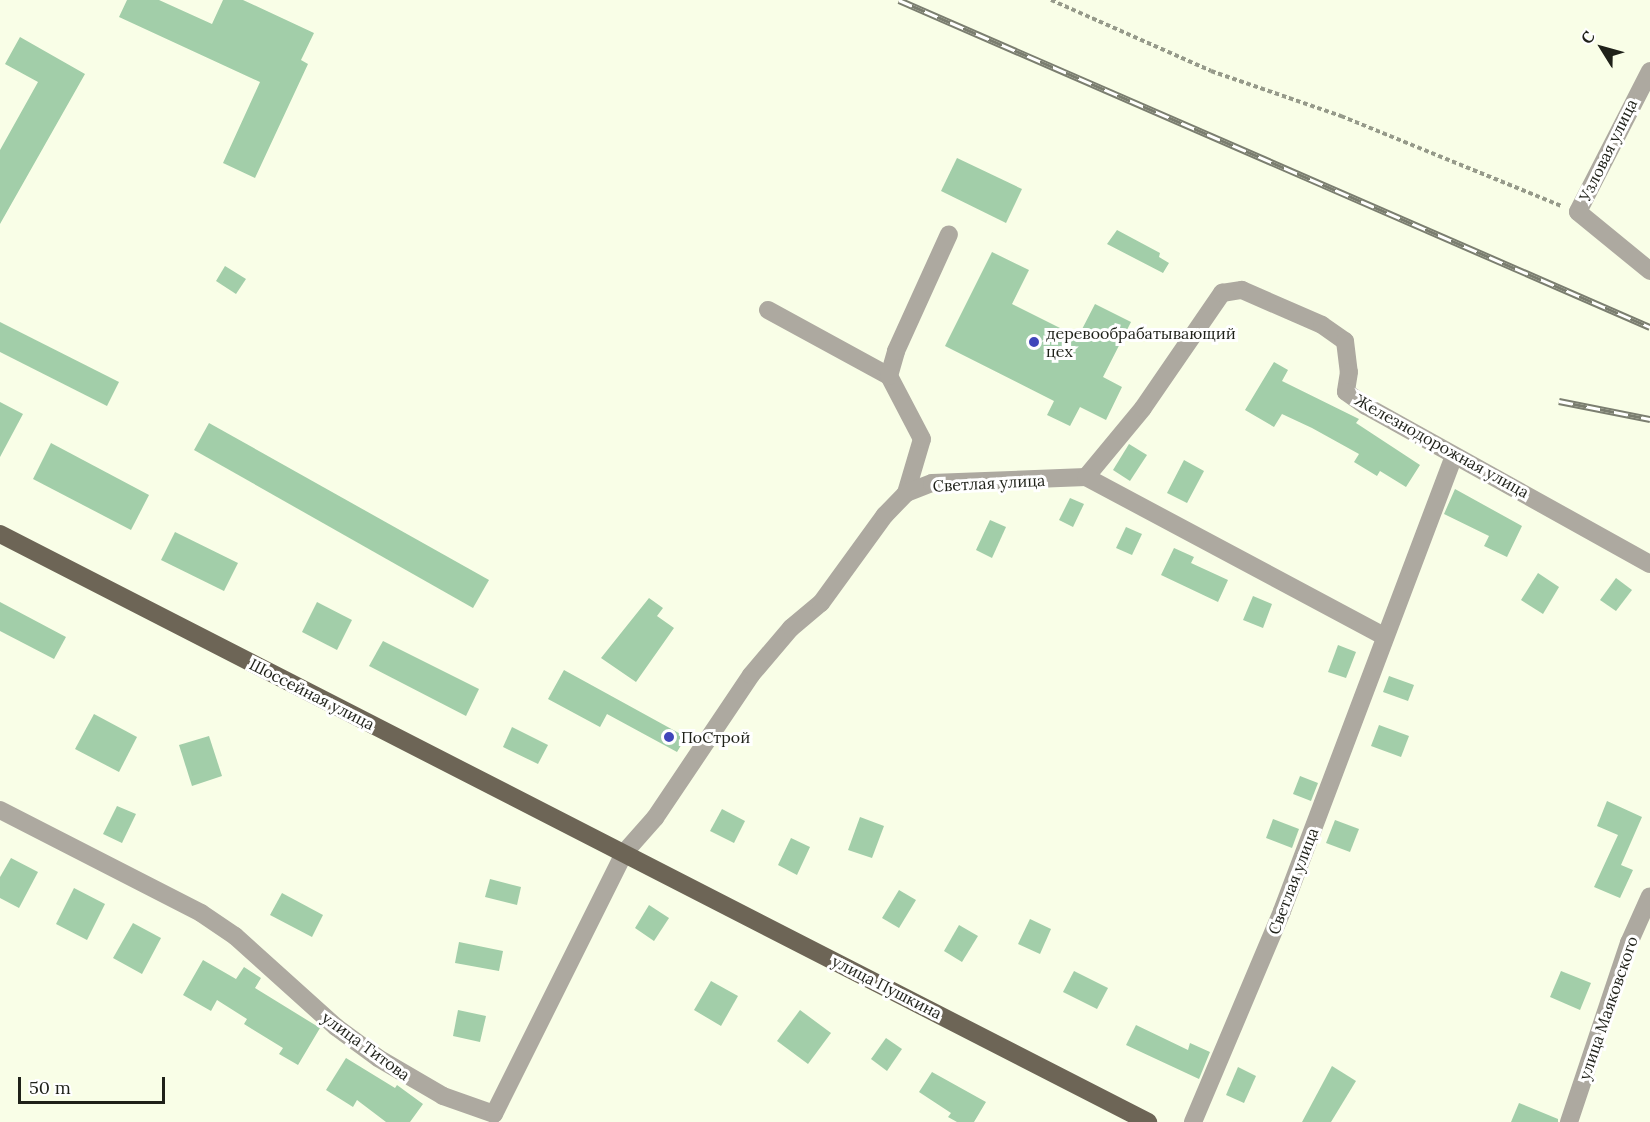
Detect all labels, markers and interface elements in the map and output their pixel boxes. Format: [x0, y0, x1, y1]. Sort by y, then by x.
north arrow [1572, 18, 1632, 78]
text: С [1576, 27, 1599, 48]
street label: Узловая улица [1575, 96, 1641, 204]
place label: деревообрабатывающий цех [1046, 323, 1236, 361]
marker: деревообрабатывающий цех [1027, 335, 1041, 349]
street label: Железнодорожная улица [1352, 390, 1532, 502]
street label: Светлая улица [932, 470, 1046, 496]
street label: Шоссейная улица [246, 654, 378, 734]
place label: ПоСтрой [681, 727, 750, 747]
marker: ПоСтрой [662, 730, 676, 744]
street label: Светлая улица [1264, 825, 1322, 937]
street label: улица Маяковского [1574, 934, 1642, 1082]
street label: улица Пушкина [829, 951, 945, 1023]
street label: улица Титова [318, 1008, 414, 1084]
scale bar [21, 1065, 168, 1103]
text: 50 m [29, 1076, 71, 1099]

